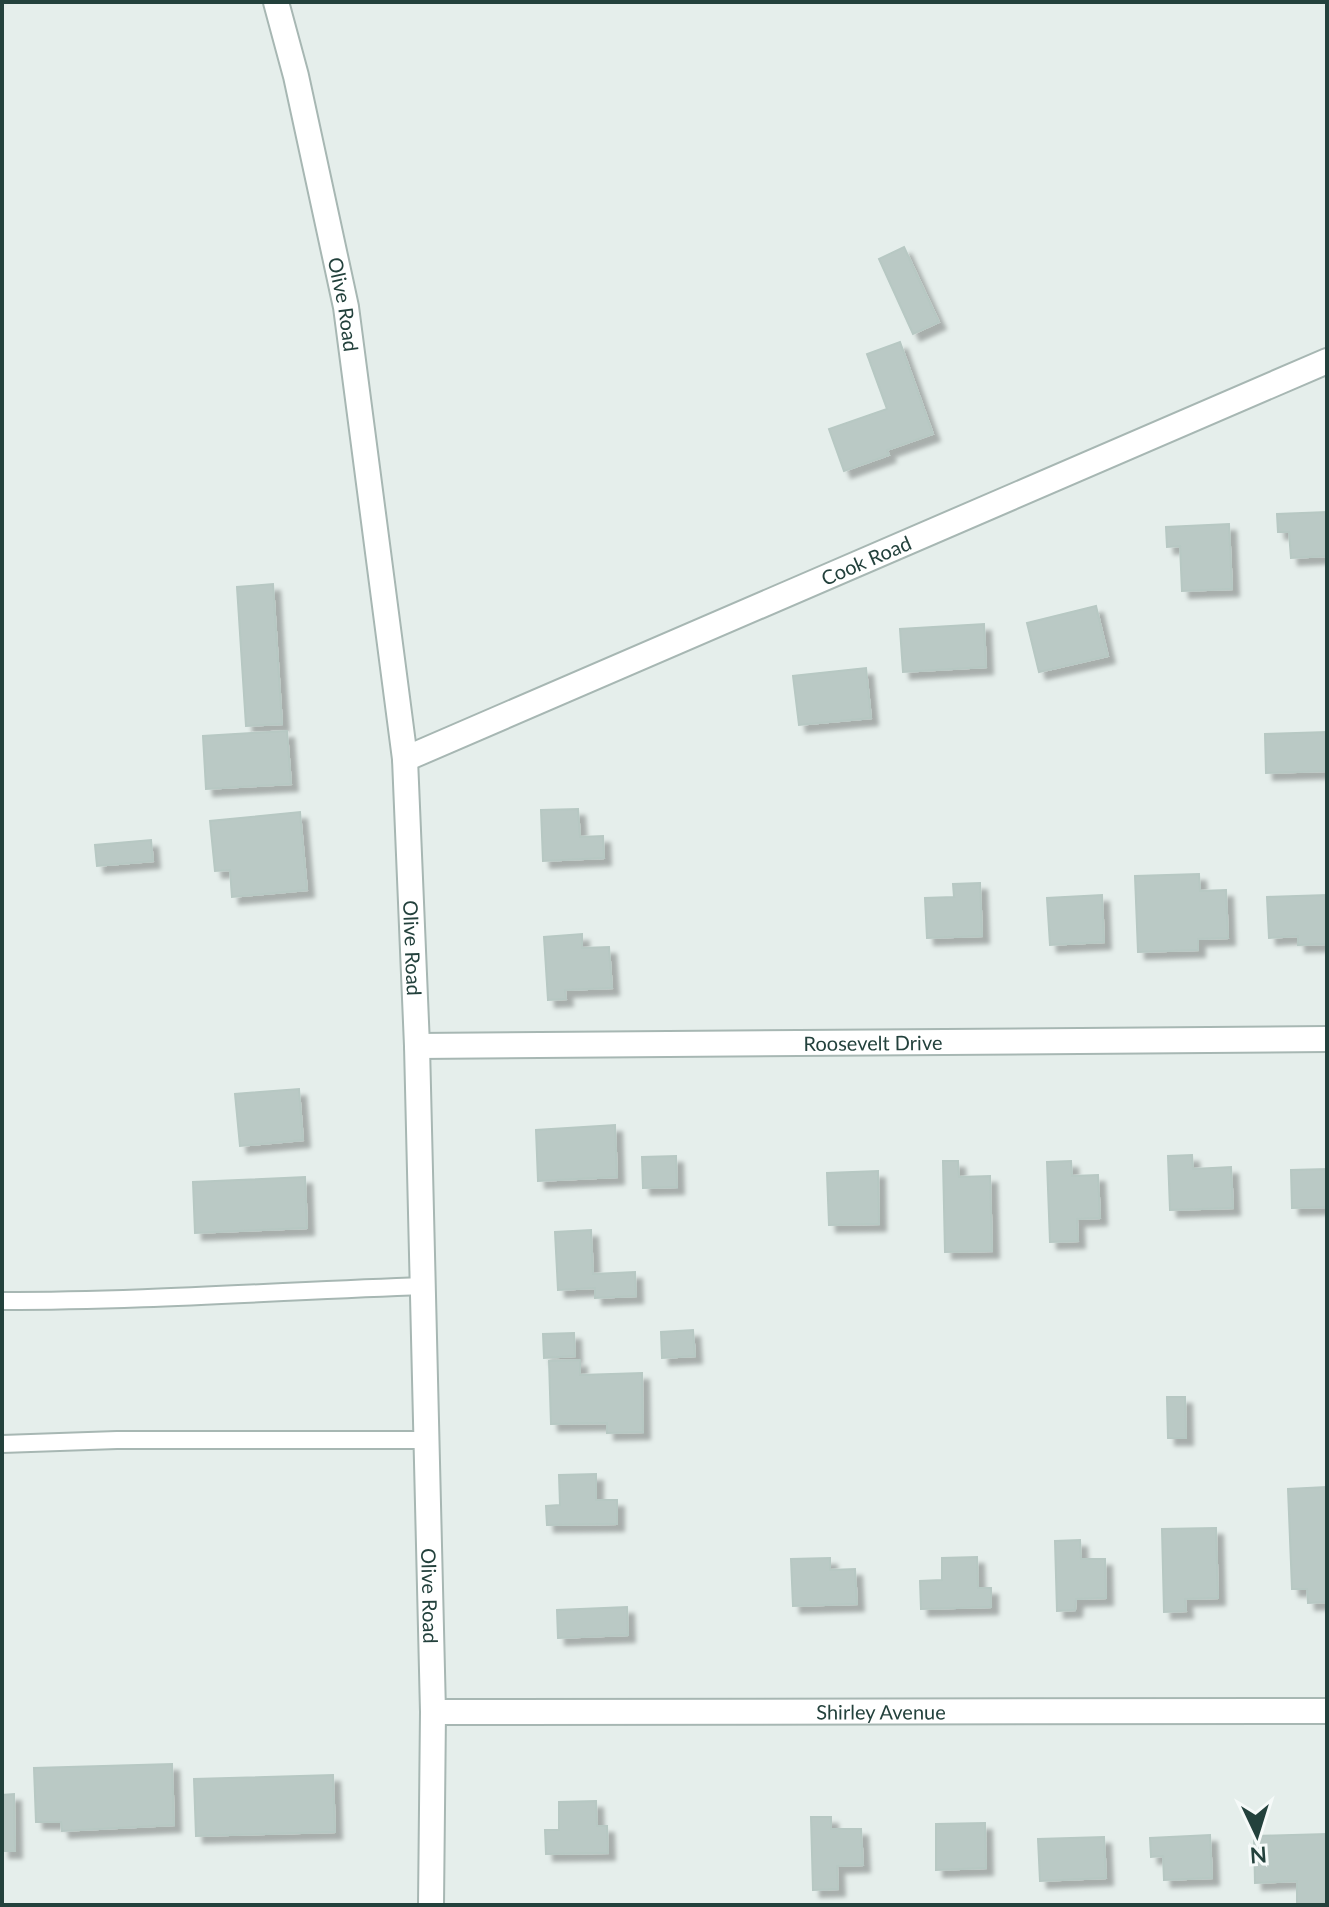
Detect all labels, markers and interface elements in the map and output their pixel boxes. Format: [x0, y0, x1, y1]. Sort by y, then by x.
street label: Olive Road [324, 255, 364, 353]
street label: Cook Road [817, 530, 915, 590]
street label: Olive Road [399, 900, 427, 996]
street label: Roosevelt Drive [803, 1030, 943, 1055]
street label: Olive Road [417, 1548, 443, 1644]
street label: Shirley Avenue [816, 1699, 946, 1724]
north arrow [1217, 1795, 1297, 1875]
text: N [1249, 1841, 1268, 1870]

